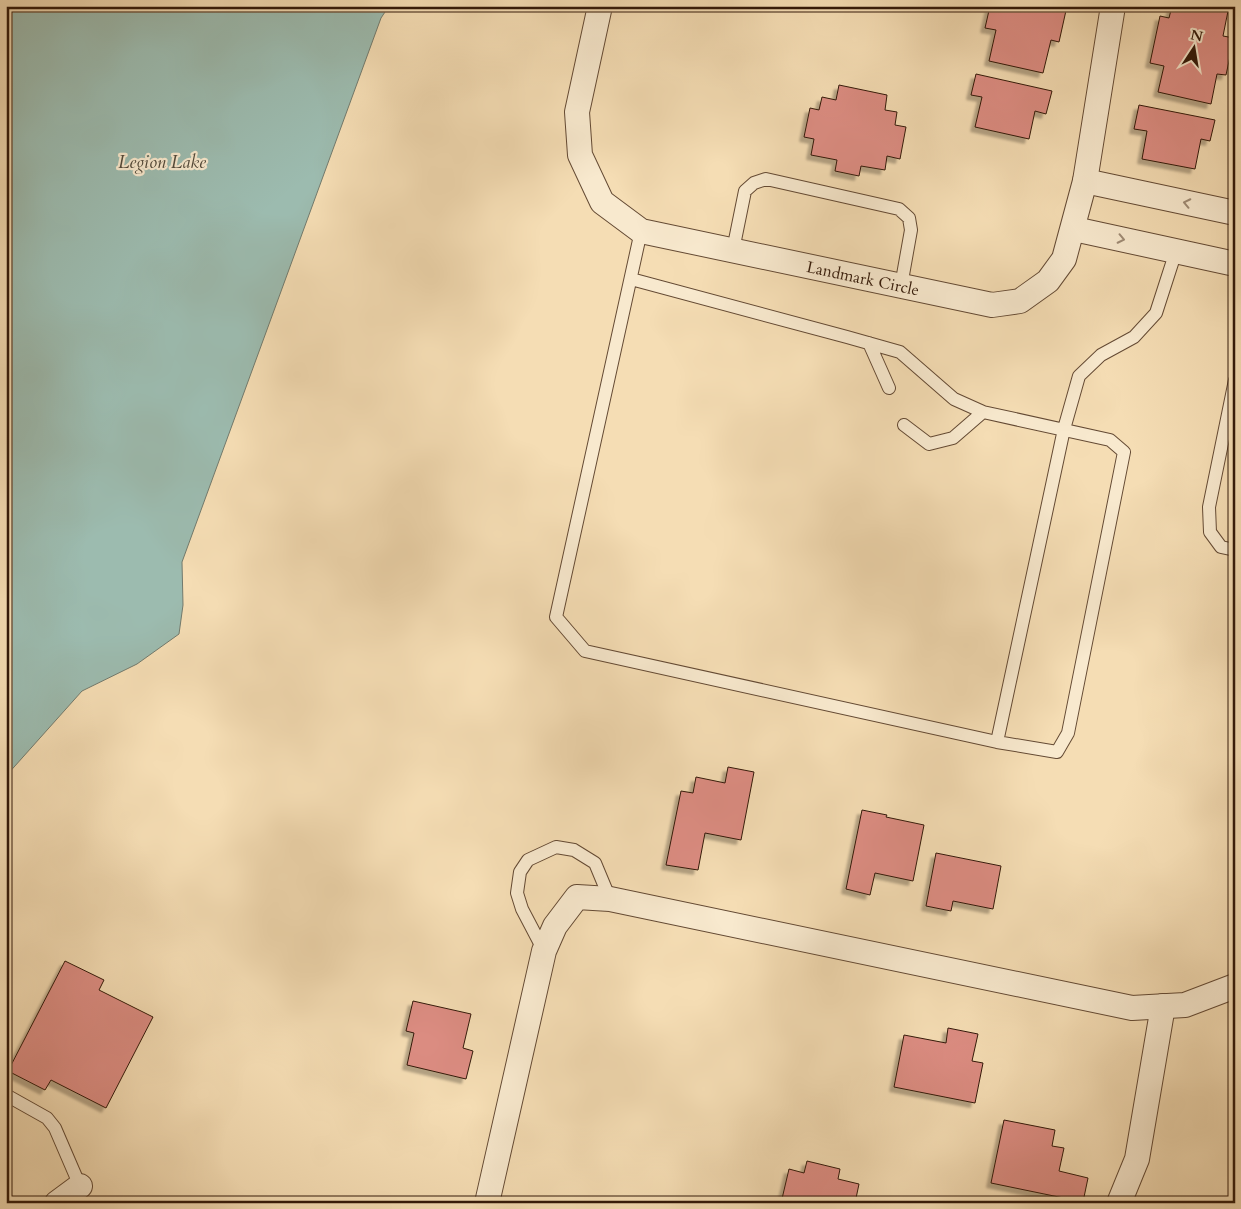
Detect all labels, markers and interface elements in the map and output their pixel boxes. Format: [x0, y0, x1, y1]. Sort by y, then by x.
north arrow [1168, 22, 1218, 72]
text: N [1189, 25, 1205, 46]
water label: Legion Lake [118, 150, 207, 175]
one-way arrow [1183, 198, 1192, 209]
one-way arrow [1117, 233, 1126, 244]
street label: Landmark Circle [805, 256, 921, 301]

